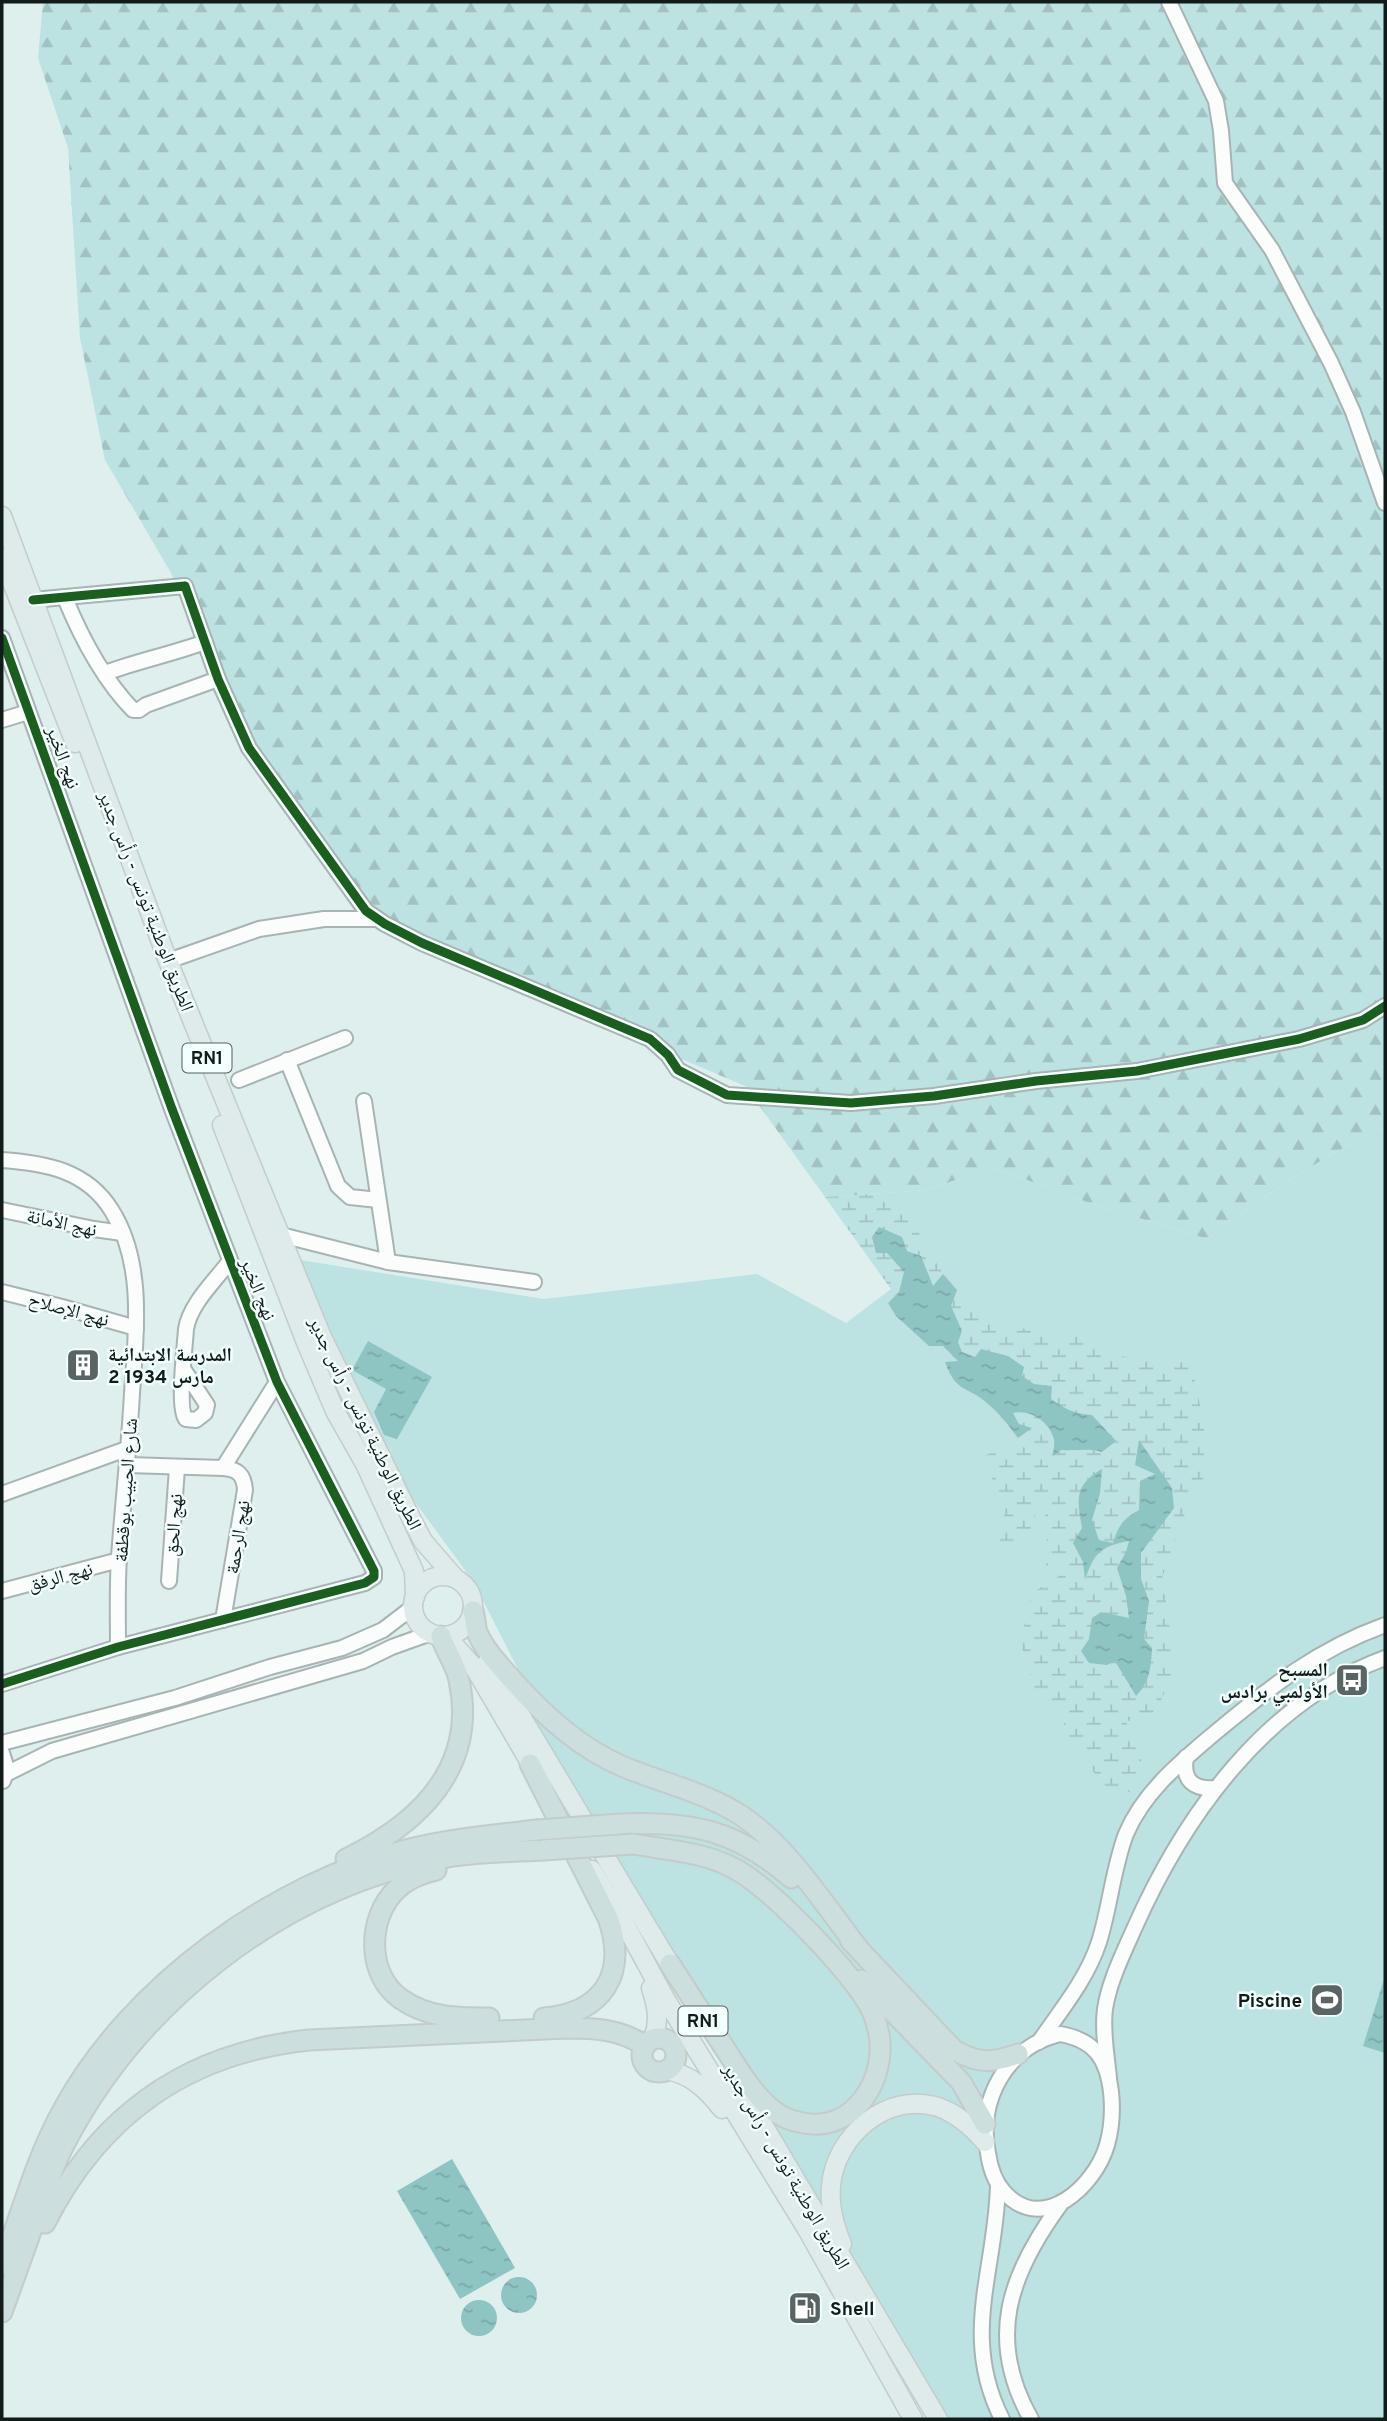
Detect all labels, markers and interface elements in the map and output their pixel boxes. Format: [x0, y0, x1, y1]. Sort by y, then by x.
street label: نهج الخير [39, 722, 85, 792]
street label: الطريق الوطنية تونس - رأس جدير [92, 787, 199, 1015]
road number: RN1 [182, 1044, 232, 1072]
street label: نهج الأمانة [24, 1205, 99, 1243]
street label: نهج الخير [233, 1254, 281, 1325]
street label: نهج الإصلاح [26, 1289, 111, 1333]
street label: الطريق الوطنية تونس - رأس جدير [302, 1312, 427, 1534]
place label: المدرسة الابتدائية 2 مارس 1934 [108, 1344, 232, 1390]
building icon: المدرسة الابتدائية 2 مارس 1934 [64, 1346, 102, 1384]
street label: شارع الحبيب بوقطفة [110, 1417, 144, 1563]
street label: نهج الحق [161, 1493, 189, 1557]
street label: نهج الرحمة [221, 1499, 257, 1576]
street label: نهج الرفق [26, 1558, 95, 1598]
place label: المسبح الأولمبي برادس [1221, 1659, 1328, 1707]
bus stop icon: المسبح الأولمبي برادس [1333, 1661, 1371, 1699]
sports icon: Piscine [1308, 1981, 1346, 2019]
place label: Piscine [1238, 1990, 1302, 2014]
road number: RN1 [678, 2007, 728, 2036]
street label: الطريق الوطنية تونس - رأس جدير [716, 2058, 855, 2274]
fuel station icon: Shell [786, 2289, 824, 2327]
place label: Shell [830, 2298, 875, 2322]

